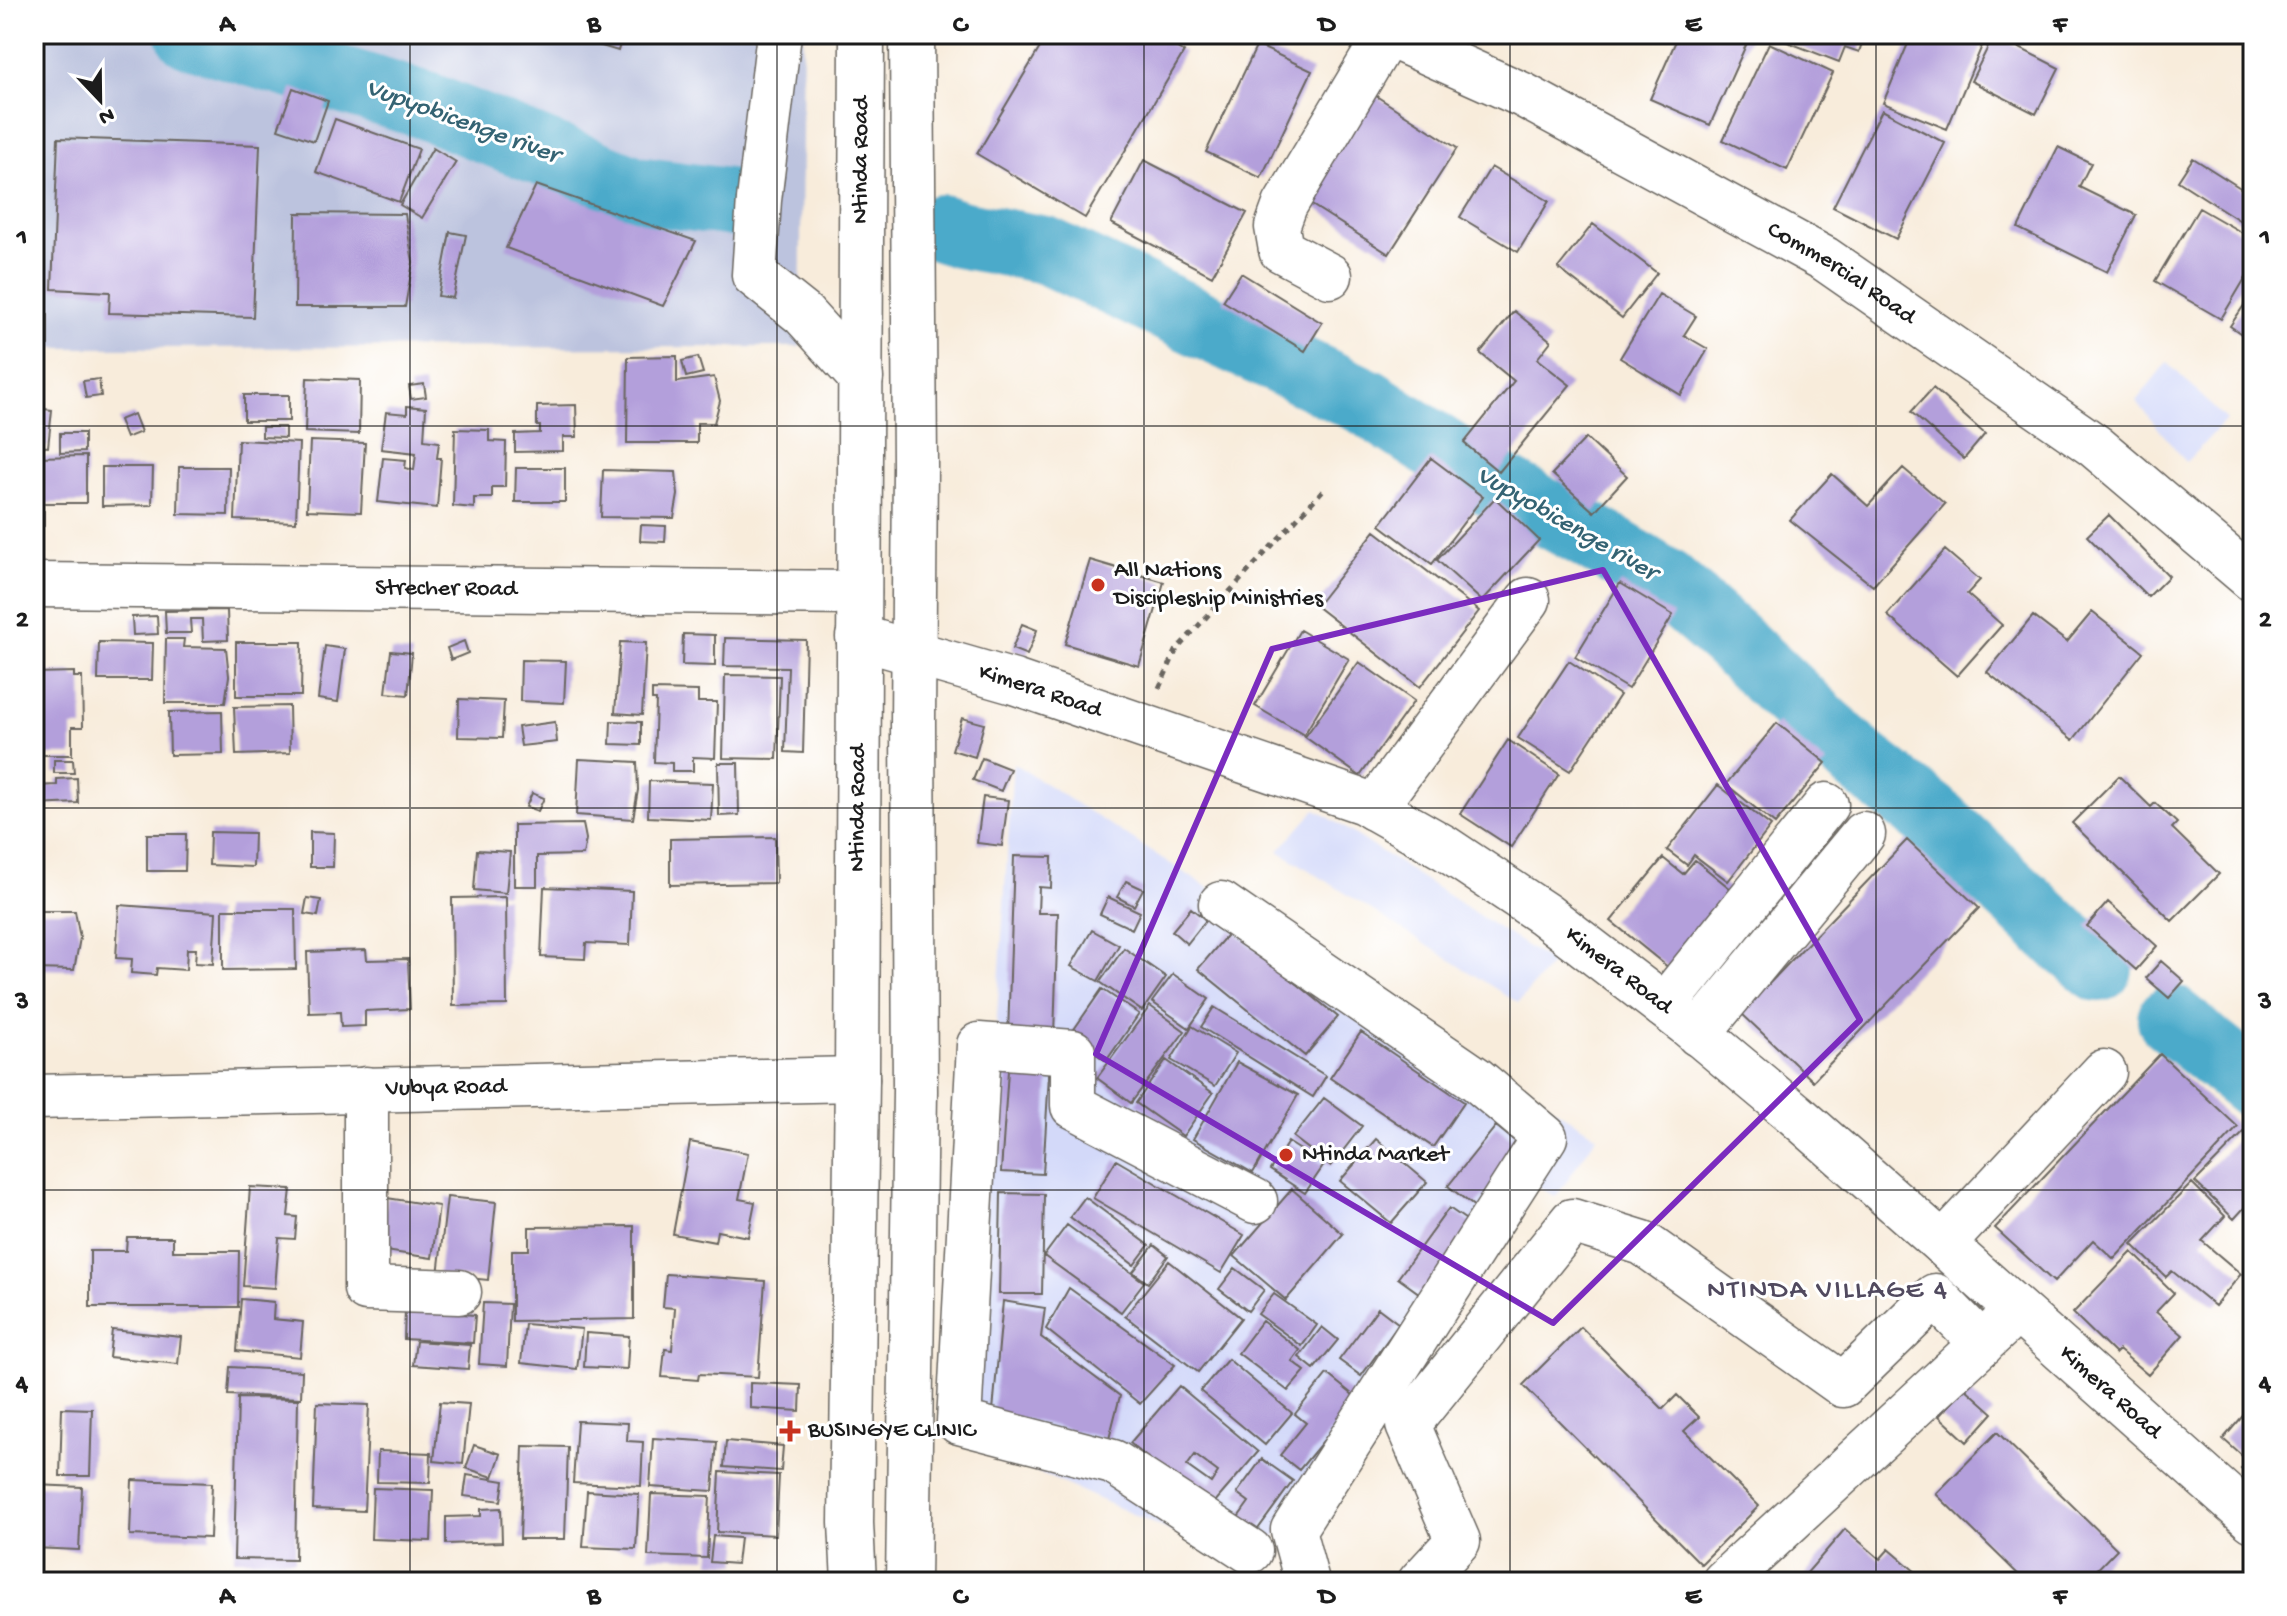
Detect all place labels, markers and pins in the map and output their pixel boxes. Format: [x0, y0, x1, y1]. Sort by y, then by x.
place label: All Nations Discipleship Ministries [1112, 557, 1324, 614]
marker: All Nations Discipleship Ministries [1089, 576, 1107, 594]
place label: Ntinda Market [1302, 1141, 1451, 1170]
marker: Ntinda Market [1277, 1146, 1295, 1164]
place label: BUSINGYE CLINIC [807, 1417, 978, 1446]
marker: BUSINGYE CLINIC [779, 1420, 801, 1442]

